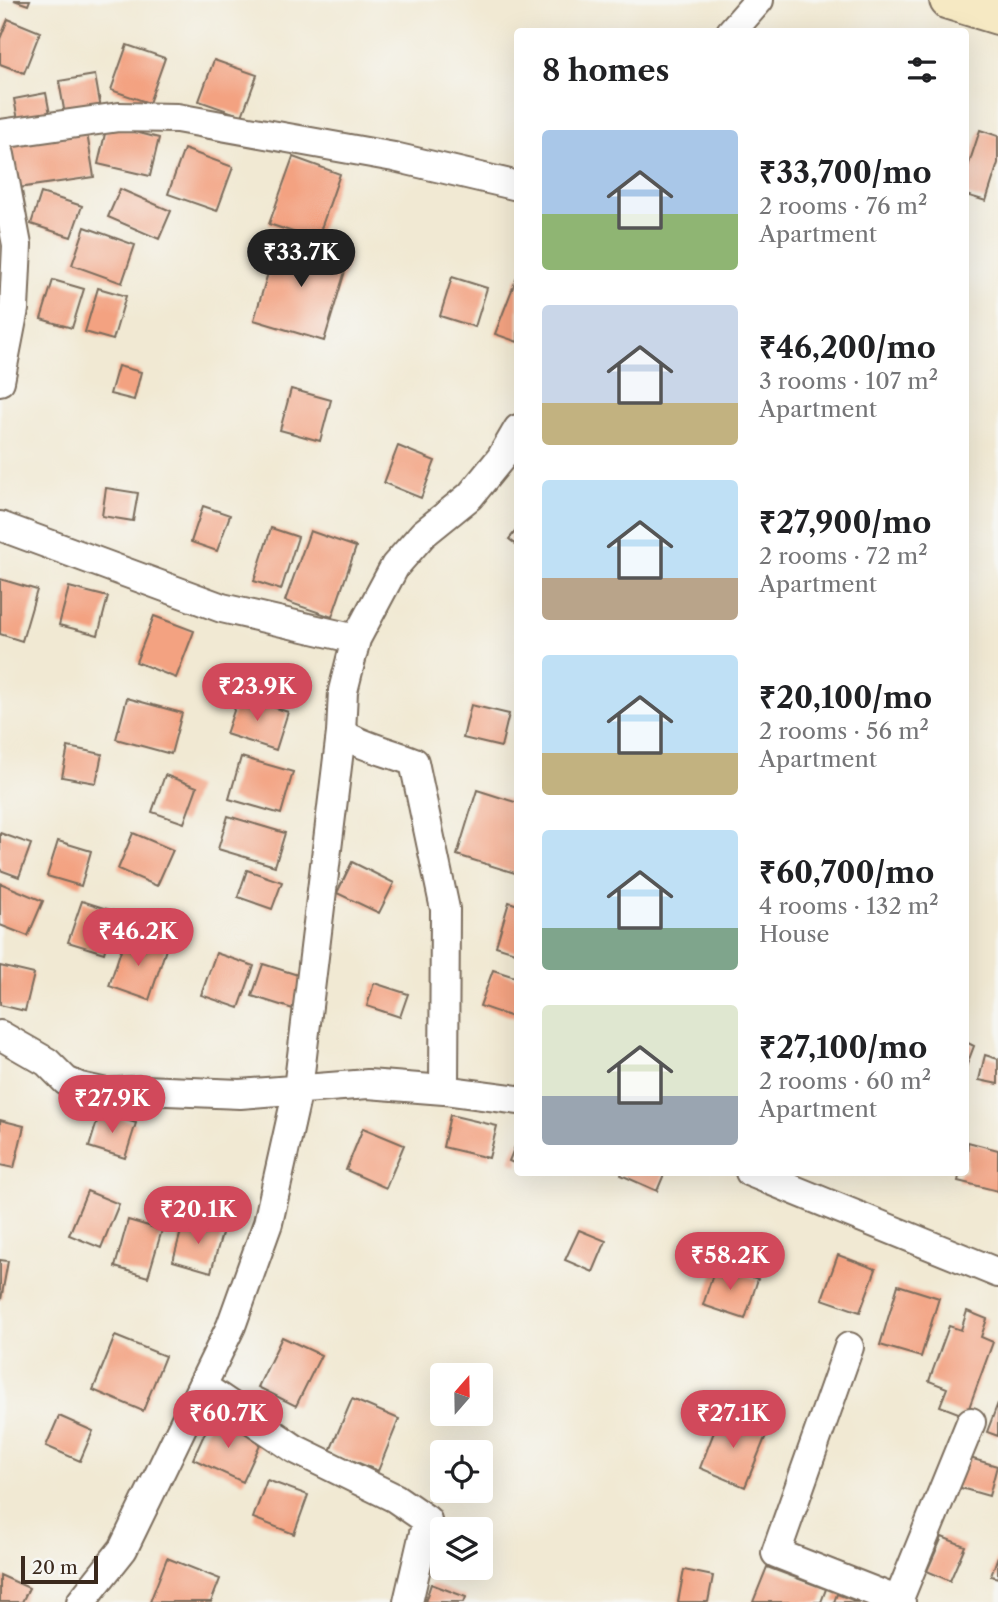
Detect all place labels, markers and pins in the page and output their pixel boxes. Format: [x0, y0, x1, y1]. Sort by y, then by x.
pin: ₹33.7K [244, 230, 358, 289]
pin: ₹23.9K [200, 664, 314, 723]
pin: ₹46.2K [81, 908, 195, 968]
pin: ₹27.9K [55, 1076, 169, 1135]
pin: ₹20.1K [141, 1186, 255, 1246]
pin: ₹58.2K [673, 1232, 787, 1292]
pin: ₹60.7K [171, 1390, 285, 1450]
pin: ₹27.1K [676, 1390, 790, 1450]

